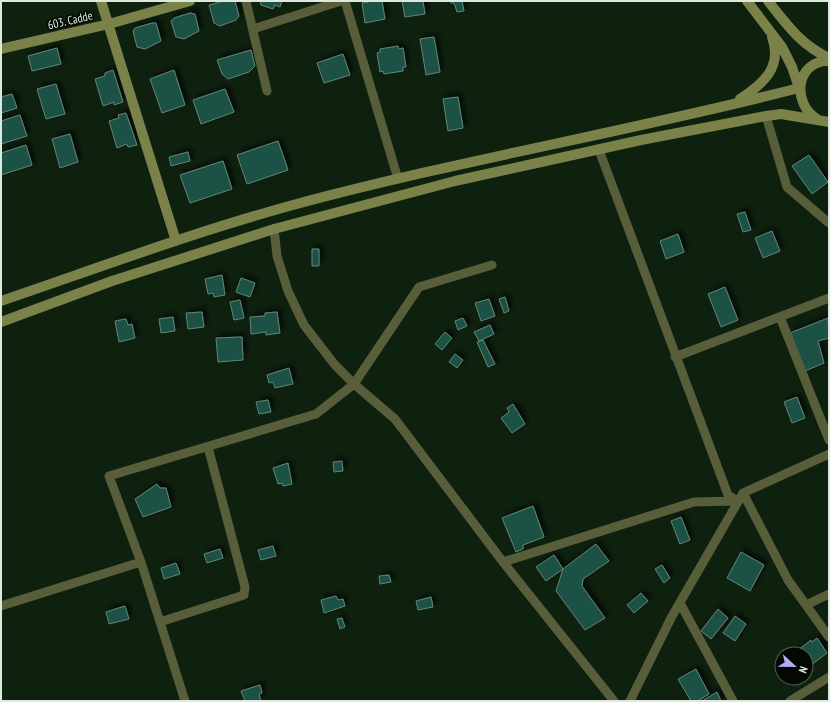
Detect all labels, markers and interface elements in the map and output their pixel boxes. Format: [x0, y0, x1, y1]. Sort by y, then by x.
street label: 603. Cadde [46, 8, 94, 32]
north arrow [774, 646, 814, 686]
text: N [796, 664, 811, 675]

